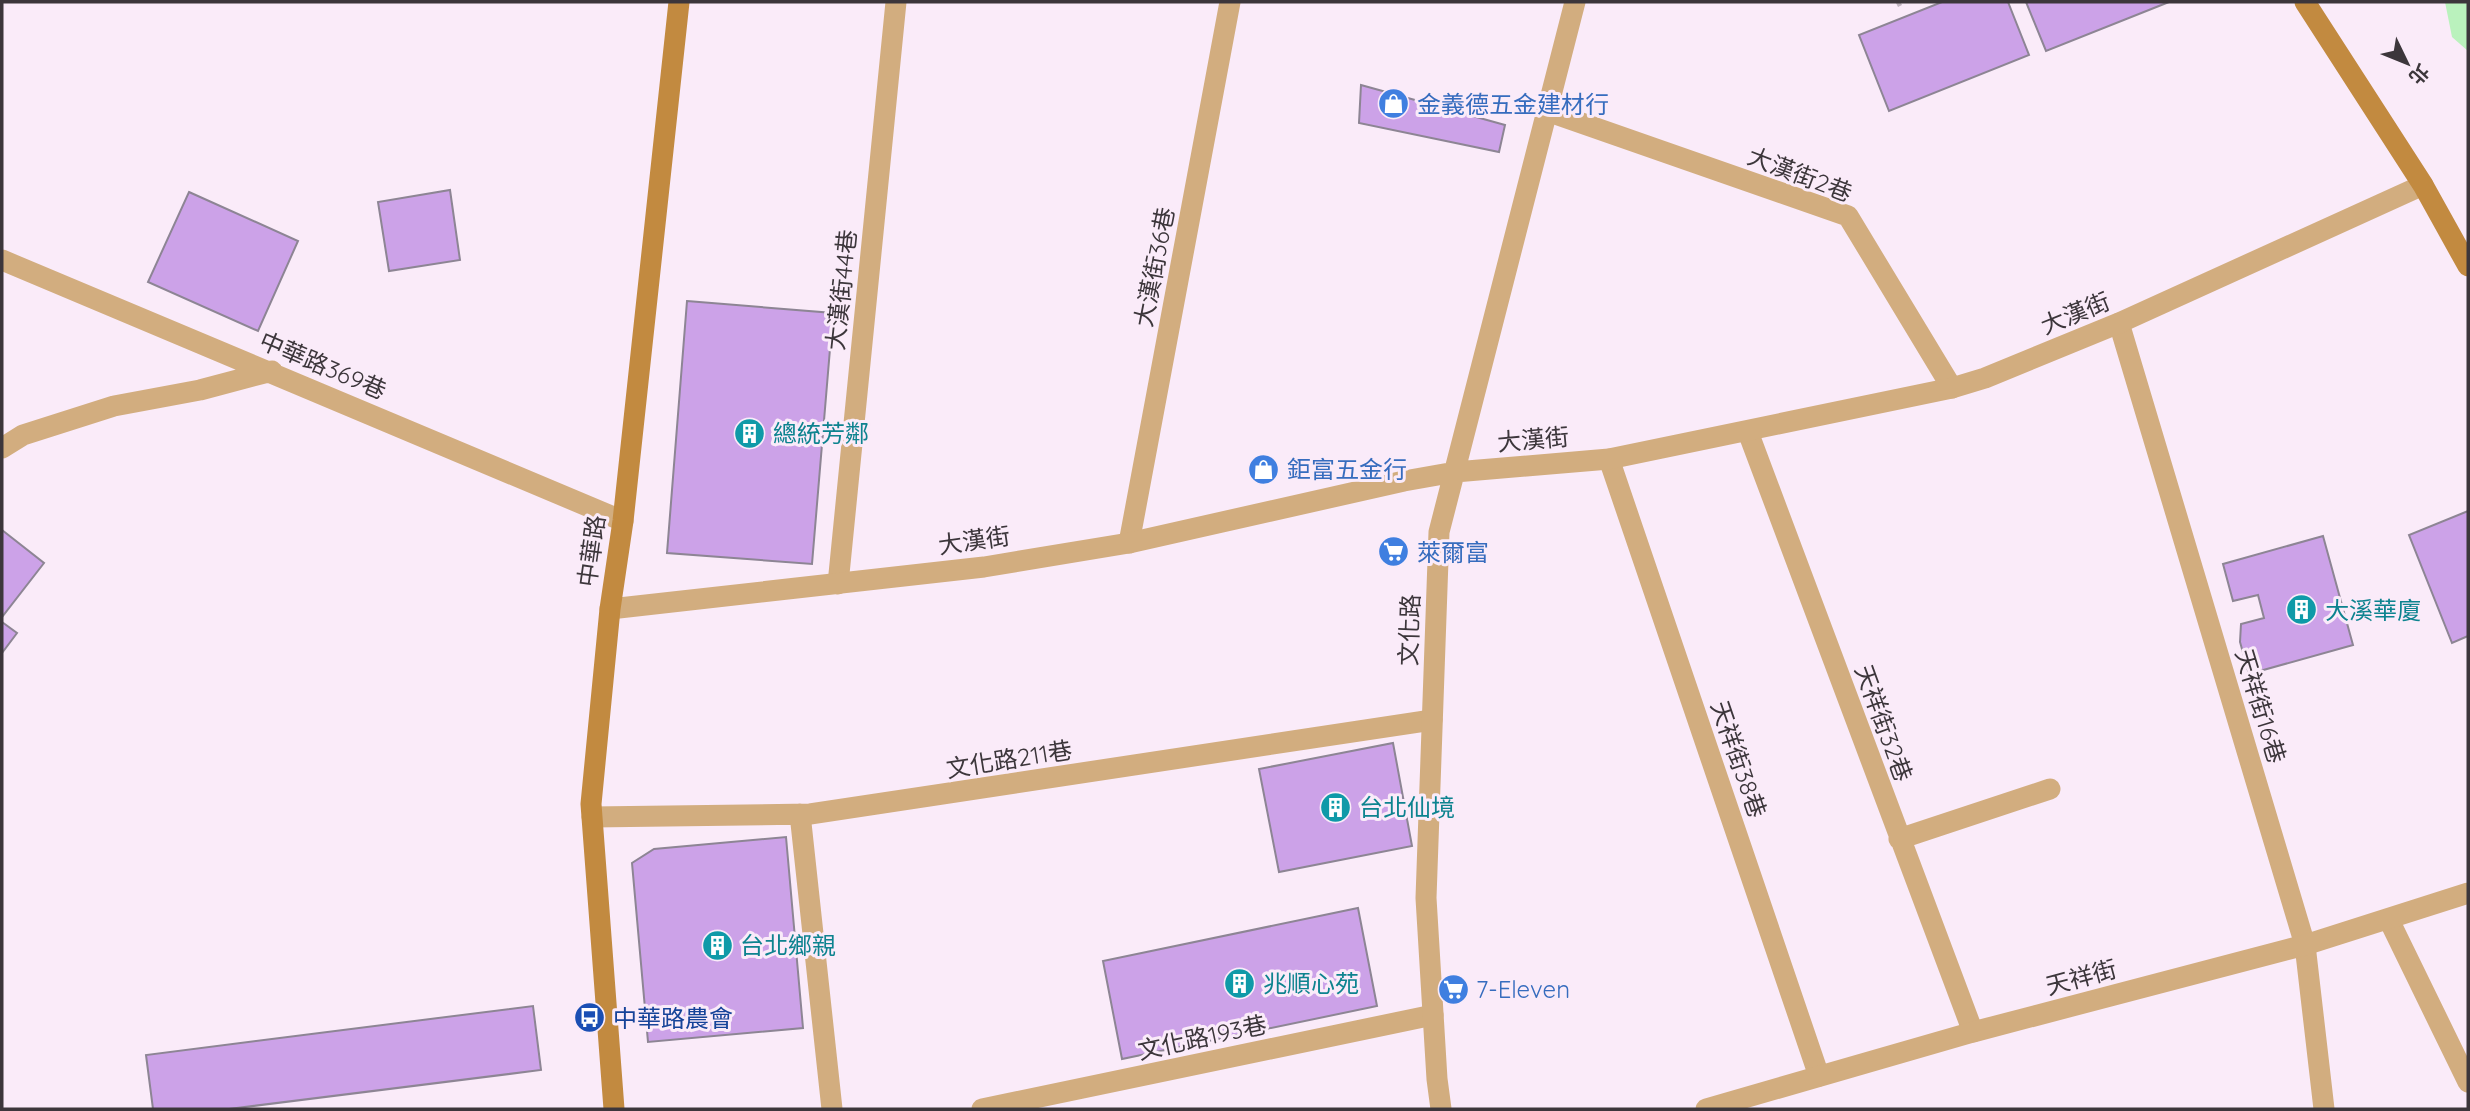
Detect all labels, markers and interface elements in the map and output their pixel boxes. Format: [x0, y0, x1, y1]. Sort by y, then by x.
north arrow [2372, 28, 2442, 98]
text: 北 [2404, 59, 2435, 90]
shop icon: 金義德五金建材行 [1377, 87, 1411, 121]
place label: 金義德五金建材行 [1417, 89, 1609, 119]
street label: 大漢街2巷 [1744, 140, 1856, 208]
street label: 大漢街36巷 [1128, 205, 1180, 329]
street label: 大漢街44巷 [820, 228, 862, 352]
street label: 大漢街 [2036, 286, 2114, 340]
street label: 中華路369巷 [255, 325, 391, 405]
building icon: 總統芳鄰 [733, 416, 767, 450]
place label: 總統芳鄰 [773, 418, 869, 448]
street label: 大漢街 [1496, 421, 1570, 457]
shop icon: 鉅富五金行 [1247, 452, 1281, 486]
place label: 鉅富五金行 [1287, 454, 1407, 484]
street label: 中華路 [571, 513, 611, 589]
street label: 大漢街 [936, 520, 1012, 560]
supermarket icon: 萊爾富 [1377, 535, 1411, 569]
place label: 萊爾富 [1417, 537, 1489, 567]
street label: 文化路 [1393, 593, 1425, 667]
building icon: 大溪華廈 [2285, 593, 2319, 627]
place label: 大溪華廈 [2325, 595, 2421, 625]
street label: 天祥街16巷 [2229, 645, 2293, 767]
street label: 天祥街32巷 [1849, 661, 1919, 785]
street label: 天祥街38巷 [1705, 697, 1773, 821]
street label: 文化路211巷 [944, 734, 1074, 784]
building icon: 台北仙境 [1319, 790, 1353, 824]
place label: 台北仙境 [1359, 792, 1455, 822]
building icon: 台北鄉親 [700, 928, 734, 962]
place label: 台北鄉親 [740, 930, 836, 960]
street label: 天祥街 [2042, 953, 2120, 1001]
building icon: 兆順心苑 [1223, 966, 1257, 1000]
place label: 兆順心苑 [1263, 968, 1359, 998]
supermarket icon: 7-Eleven [1436, 972, 1470, 1006]
place label: 7-Eleven [1476, 974, 1570, 1004]
bus stop icon: 中華路農會 [573, 1001, 607, 1035]
place label: 中華路農會 [613, 1003, 733, 1033]
street label: 文化路193巷 [1135, 1009, 1269, 1065]

